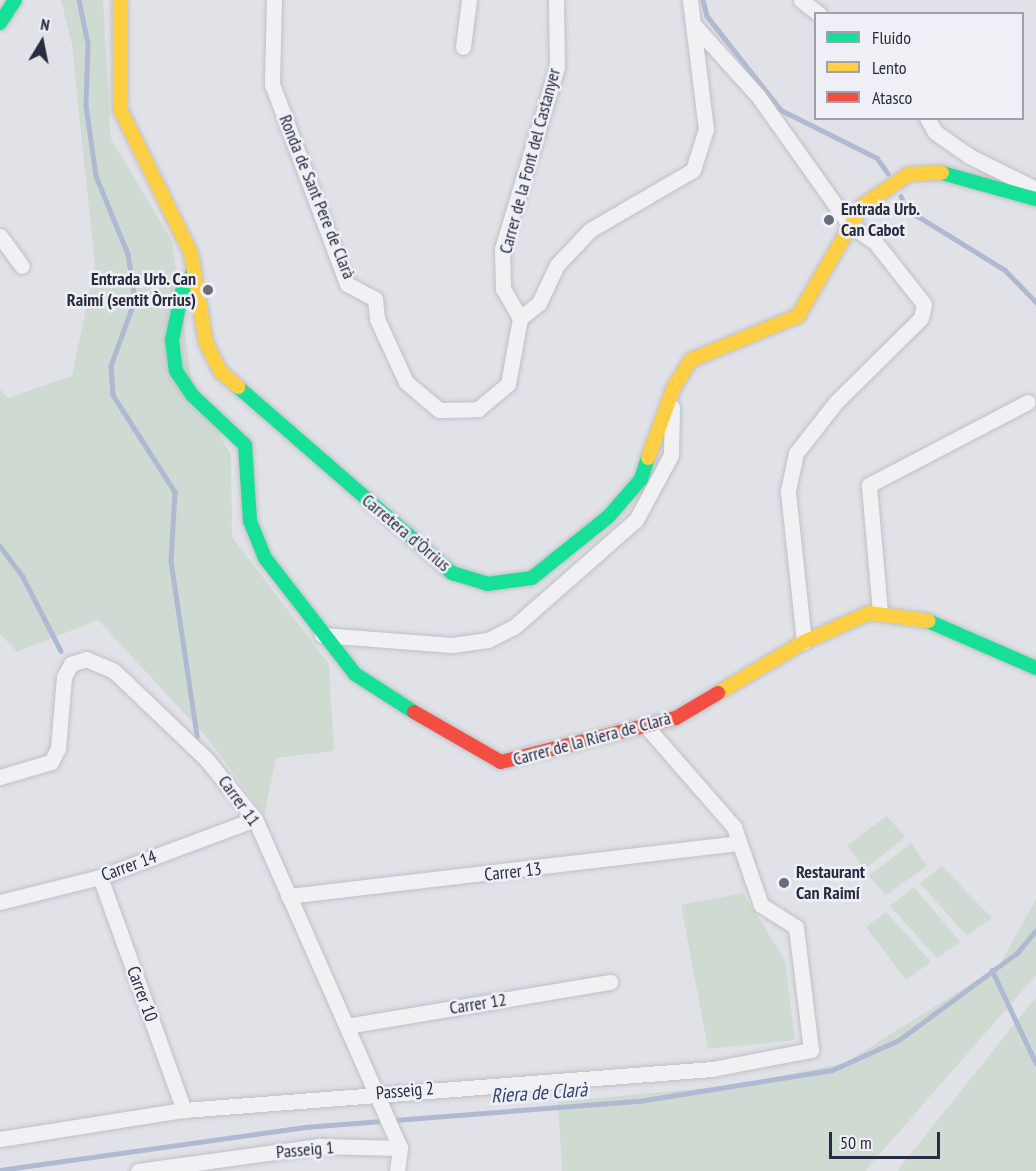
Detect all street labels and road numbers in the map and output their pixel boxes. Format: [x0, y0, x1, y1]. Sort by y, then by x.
street label: Carrer de la Font del Castanyer [495, 66, 565, 256]
street label: Ronda de Sant Pere de Clarà [274, 112, 360, 282]
street label: Carretera d'Òrrius [357, 490, 455, 576]
street label: Carrer de la Riera de Clarà [511, 708, 673, 770]
street label: Carrer 11 [213, 771, 265, 831]
street label: Carrer 14 [98, 846, 160, 886]
street label: Carrer 13 [483, 858, 543, 886]
street label: Carrer 10 [122, 963, 162, 1025]
street label: Carrer 12 [448, 989, 508, 1019]
street label: Passeig 2 [375, 1078, 435, 1104]
street label: Passeig 1 [275, 1137, 335, 1163]

